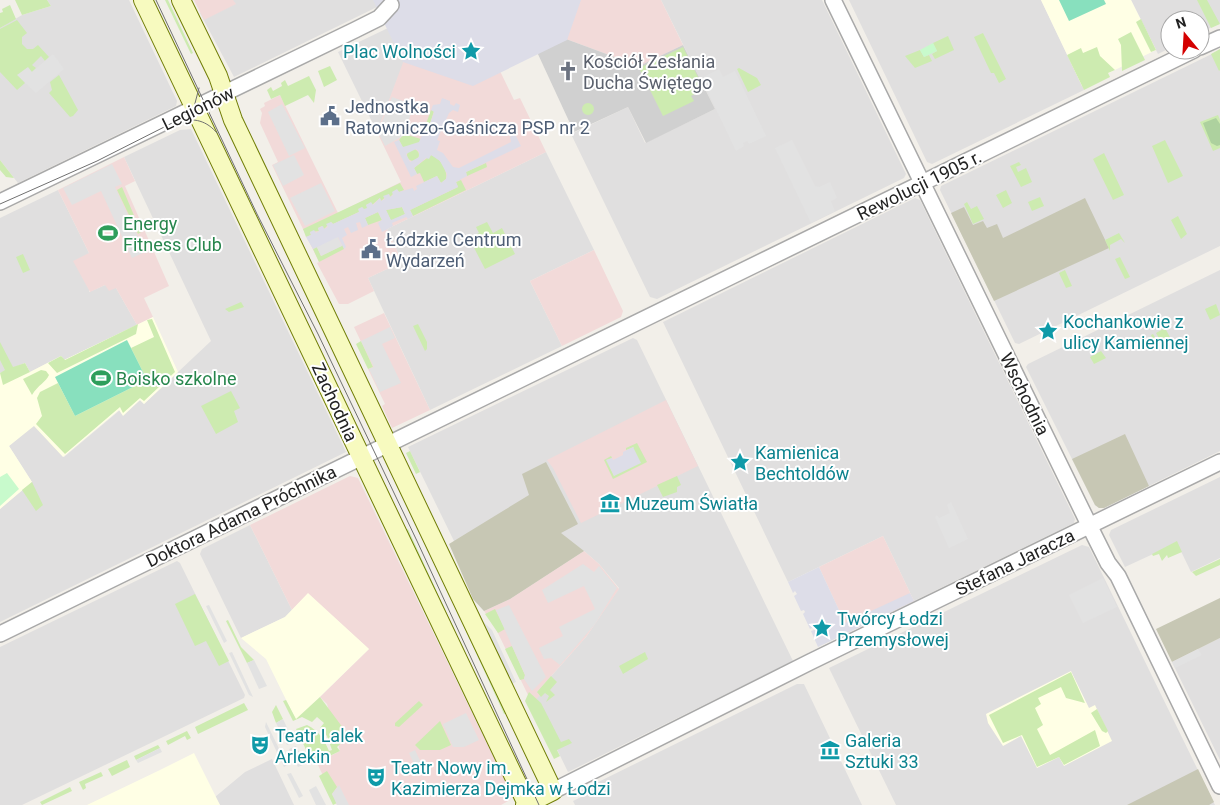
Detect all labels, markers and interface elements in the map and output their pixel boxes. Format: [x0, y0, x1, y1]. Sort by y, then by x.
north arrow [1160, 10, 1210, 60]
text: N [1174, 13, 1188, 32]
place icon: Plac Wolności [460, 40, 482, 62]
place label: Plac Wolności [343, 41, 456, 62]
place label: Kościół Zesłania Ducha Świętego [583, 51, 715, 93]
church icon: Kościół Zesłania Ducha Świętego [557, 60, 579, 82]
street label: Legionów [158, 81, 238, 134]
place label: Jednostka Ratowniczo-Gaśnicza PSP nr 2 [345, 96, 590, 138]
public building icon: Jednostka Ratowniczo-Gaśnicza PSP nr 2 [319, 105, 341, 127]
street label: Rewolucji 1905 r. [853, 146, 985, 224]
place label: Energy Fitness Club [123, 213, 222, 255]
sports icon: Energy Fitness Club [97, 222, 119, 244]
place label: Łódzkie Centrum Wydarzeń [386, 229, 521, 271]
public building icon: Łódzkie Centrum Wydarzeń [360, 238, 382, 260]
place label: Kochankowie z ulicy Kamiennej [1063, 311, 1189, 353]
place icon: Kochankowie z ulicy Kamiennej [1037, 320, 1059, 342]
street label: Wschodnia [996, 349, 1054, 439]
street label: Zachodnia [308, 359, 362, 445]
sports icon: Boisko szkolne [90, 367, 112, 389]
place label: Boisko szkolne [116, 368, 236, 389]
place label: Kamienica Bechtoldów [755, 442, 850, 484]
place icon: Kamienica Bechtoldów [729, 451, 751, 473]
street label: Doktora Adama Próchnika [142, 461, 340, 571]
museum icon: Muzeum Światła [599, 492, 621, 514]
place label: Muzeum Światła [625, 493, 758, 514]
street label: Stefana Jaracza [952, 524, 1078, 600]
place label: Twórcy Łodzi Przemysłowej [837, 608, 949, 650]
place icon: Twórcy Łodzi Przemysłowej [811, 617, 833, 639]
place label: Teatr Lalek Arlekin [275, 725, 364, 767]
place label: Galeria Sztuki 33 [845, 730, 919, 772]
theatre icon: Teatr Lalek Arlekin [249, 734, 271, 756]
museum icon: Galeria Sztuki 33 [819, 739, 841, 761]
place label: Teatr Nowy im. Kazimierza Dejmka w Łodzi [391, 757, 611, 799]
theatre icon: Teatr Nowy im. Kazimierza Dejmka w Łodzi [365, 766, 387, 788]

